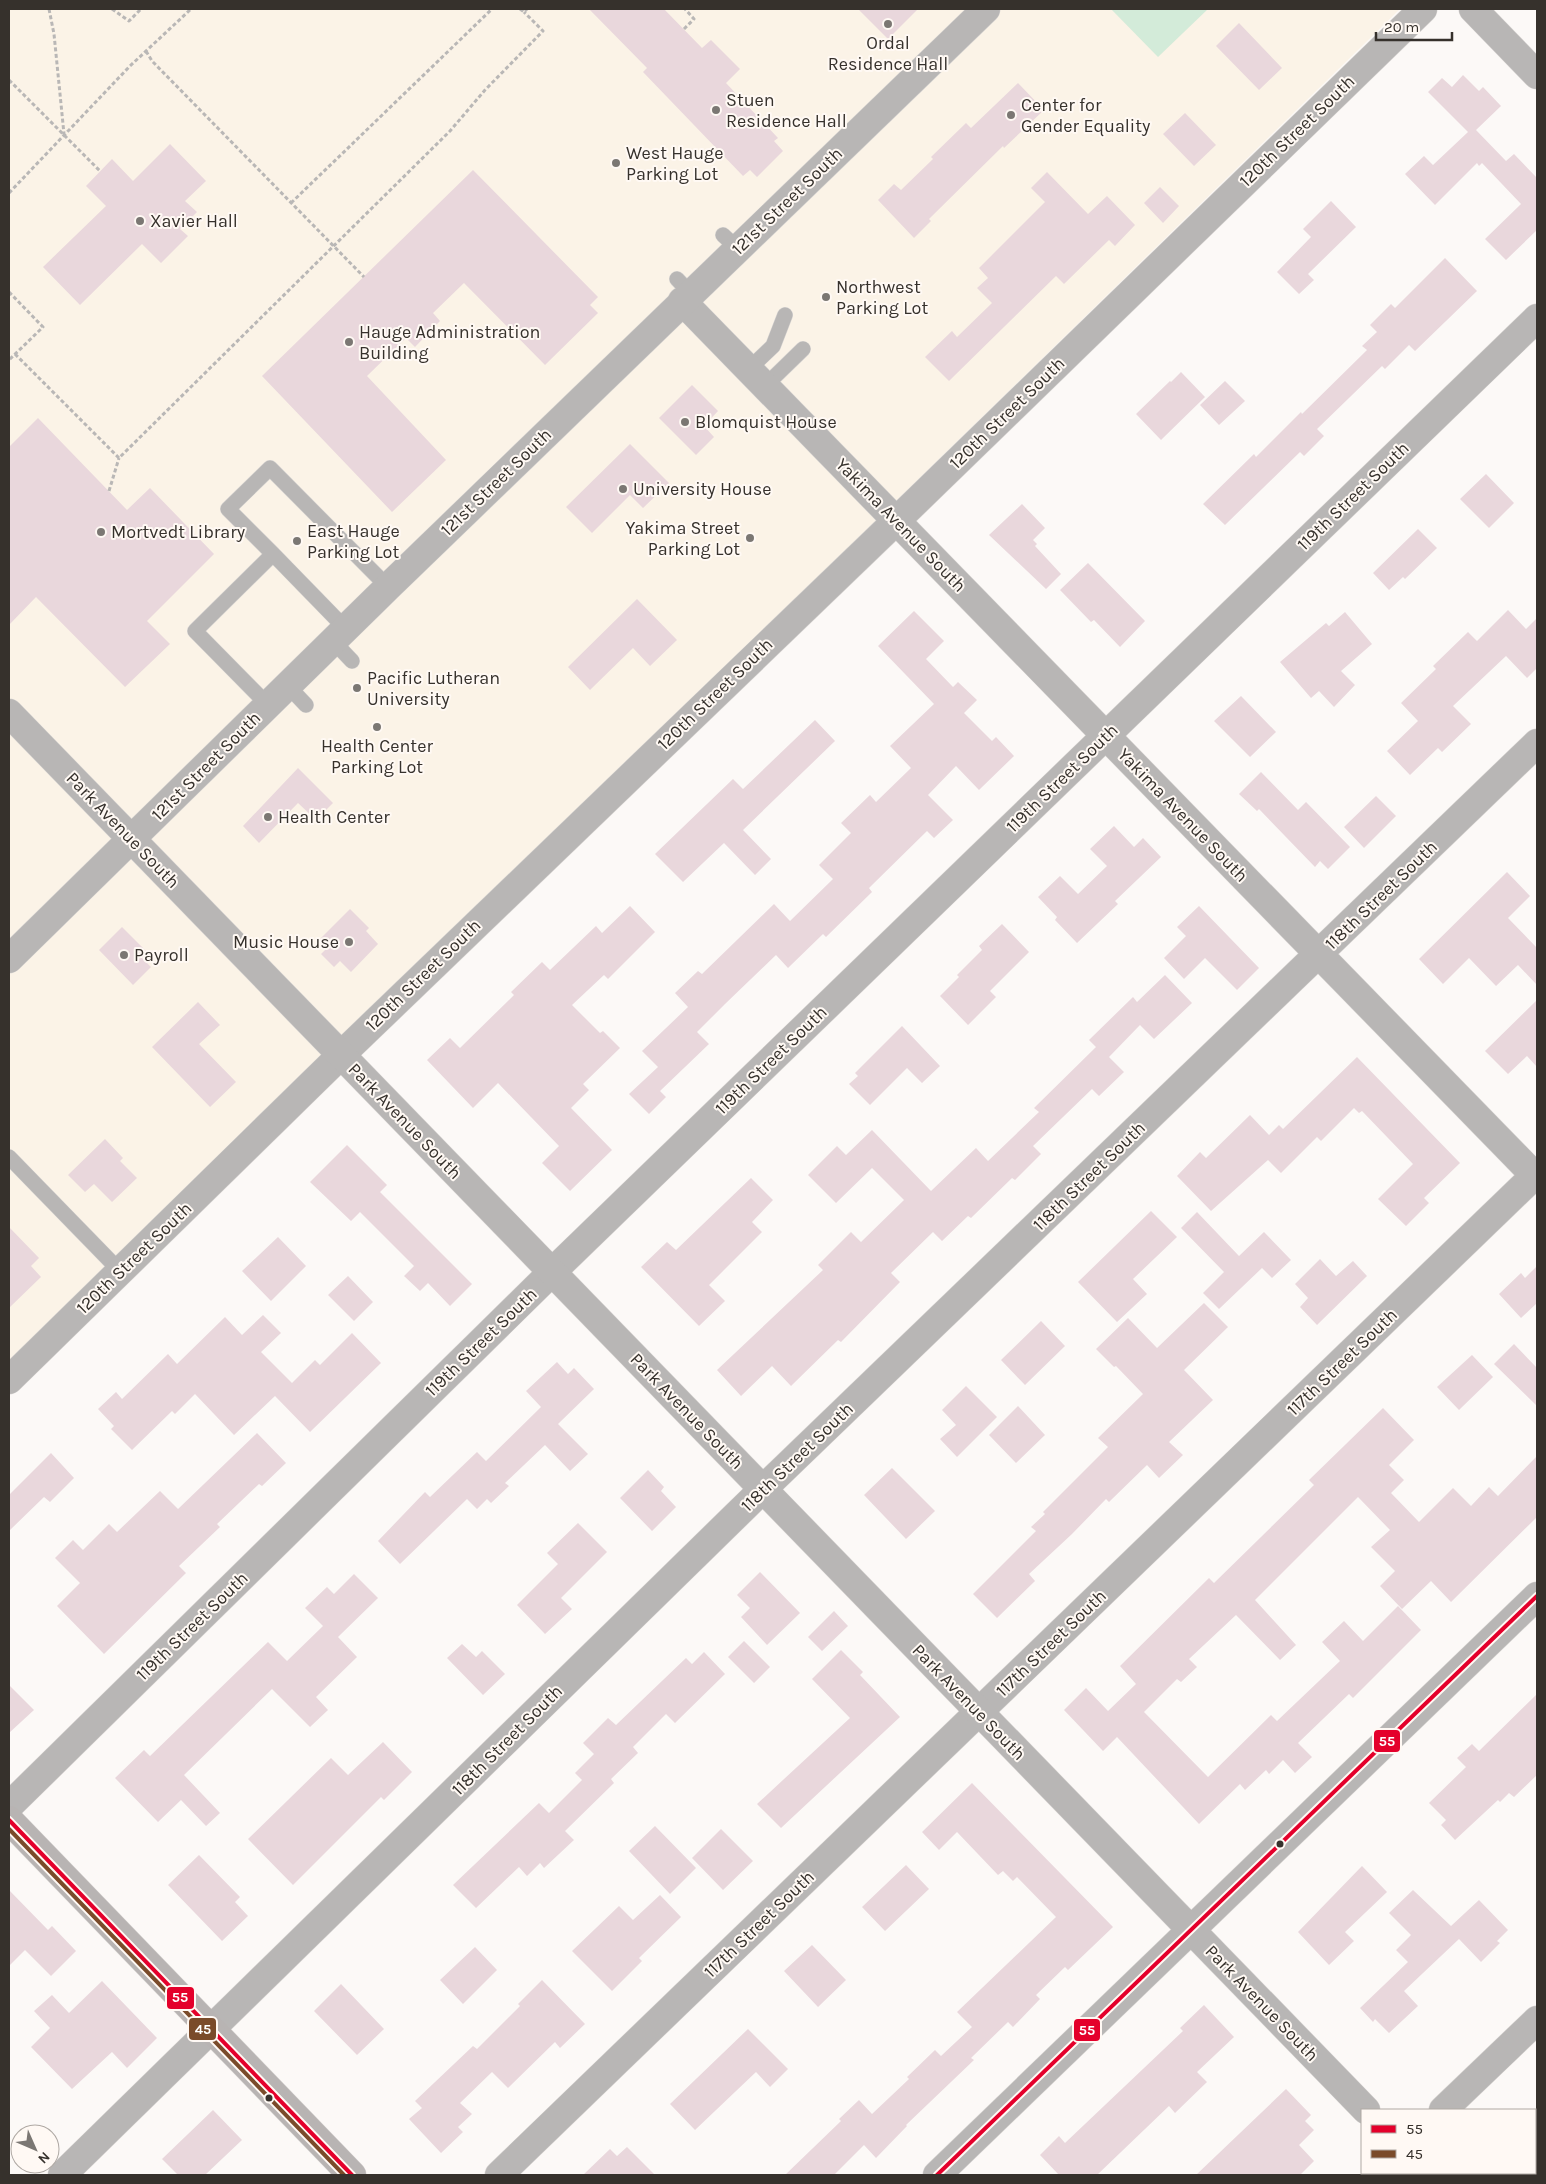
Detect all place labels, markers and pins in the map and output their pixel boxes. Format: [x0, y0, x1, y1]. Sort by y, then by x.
marker: Ordal Residence Hall [882, 18, 894, 30]
place label: Ordal Residence Hall [828, 32, 948, 75]
place label: Stuen Residence Hall [726, 89, 847, 132]
place label: Center for Gender Equality [1021, 94, 1151, 137]
marker: Stuen Residence Hall [710, 104, 722, 116]
marker: Center for Gender Equality [1005, 109, 1017, 121]
place label: West Hauge Parking Lot [626, 142, 724, 185]
marker: West Hauge Parking Lot [610, 157, 622, 169]
place label: Xavier Hall [150, 210, 238, 232]
marker: Xavier Hall [134, 215, 146, 227]
place label: Northwest Parking Lot [836, 276, 928, 319]
marker: Northwest Parking Lot [820, 291, 832, 303]
place label: Hauge Administration Building [359, 321, 540, 364]
marker: Hauge Administration Building [343, 336, 355, 348]
place label: Blomquist House [695, 411, 837, 433]
marker: Blomquist House [679, 416, 691, 428]
place label: University House [633, 478, 772, 500]
marker: University House [617, 483, 629, 495]
place label: Yakima Street Parking Lot [625, 517, 740, 560]
place label: East Hauge Parking Lot [307, 520, 400, 563]
place label: Mortvedt Library [111, 521, 246, 543]
marker: Mortvedt Library [95, 526, 107, 538]
marker: Yakima Street Parking Lot [744, 532, 756, 544]
marker: East Hauge Parking Lot [291, 535, 303, 547]
place label: Pacific Lutheran University [367, 667, 500, 710]
marker: Pacific Lutheran University [351, 682, 363, 694]
marker: Health Center Parking Lot [371, 721, 383, 733]
place label: Health Center Parking Lot [321, 735, 433, 778]
place label: Health Center [278, 806, 390, 828]
marker: Health Center [262, 811, 274, 823]
place label: Music House [233, 931, 339, 953]
marker: Music House [343, 936, 355, 948]
place label: Payroll [134, 944, 189, 966]
marker: Payroll [118, 949, 130, 961]
unlabelled marker [1275, 1839, 1285, 1849]
unlabelled marker [264, 2093, 274, 2103]

